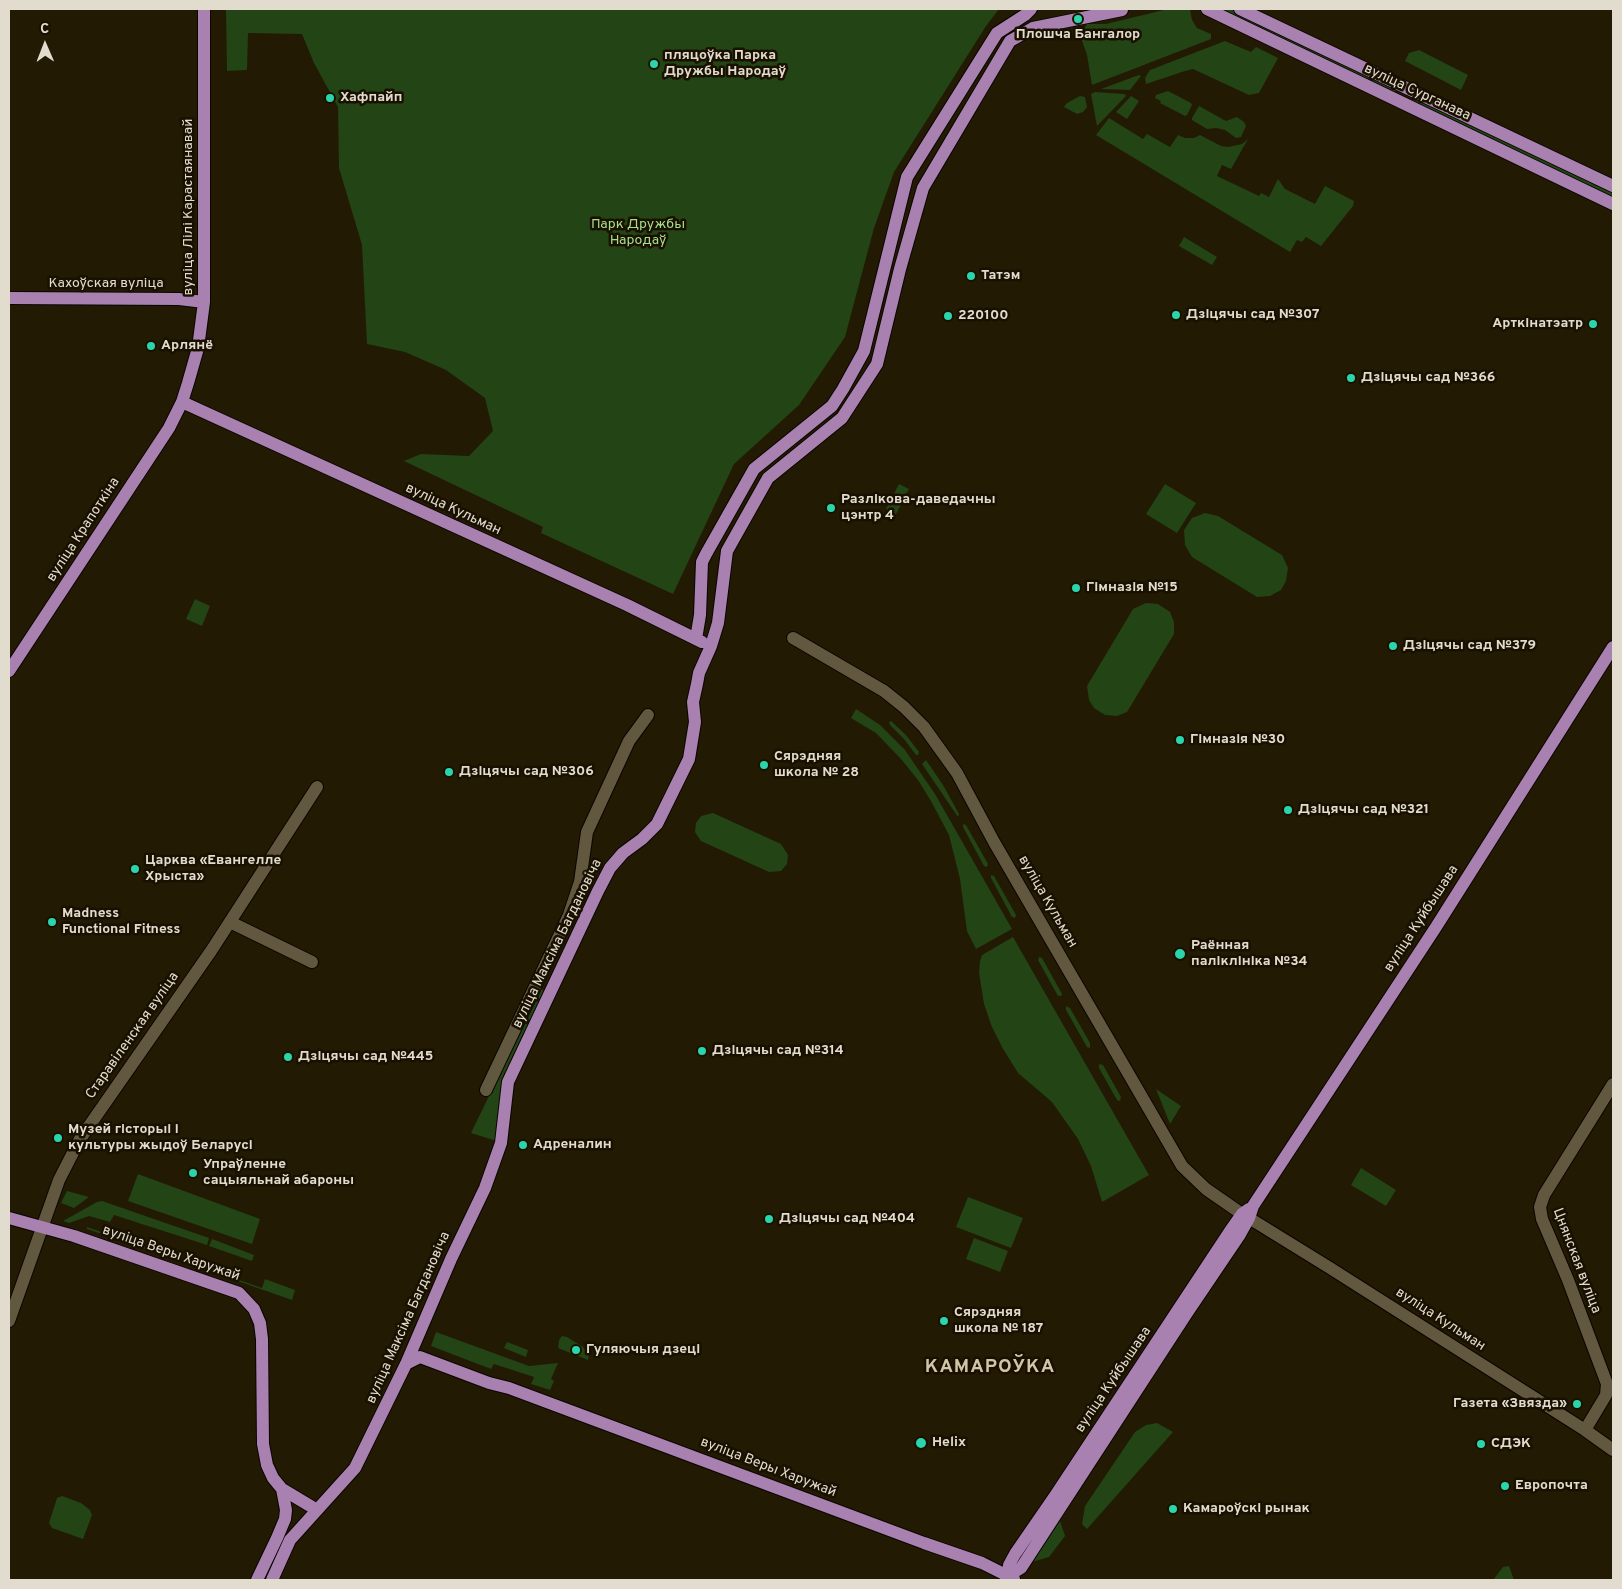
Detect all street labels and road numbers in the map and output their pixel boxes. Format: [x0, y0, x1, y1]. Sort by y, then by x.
street label: вуліца Сурганава [1361, 61, 1473, 125]
street label: вуліца Лілі Карастаянавай [181, 119, 197, 295]
street label: Кахоўская вуліца [48, 276, 164, 292]
street label: вуліца Крапоткіна [44, 475, 124, 585]
street label: вуліца Кульман [402, 480, 504, 540]
street label: вуліца Кульман [1014, 853, 1080, 951]
street label: вуліца Максіма Багдановіча [510, 857, 606, 1031]
street label: вуліца Куйбышава [1381, 862, 1463, 976]
street label: Старавіленская вуліца [83, 969, 183, 1103]
street label: Цнянская вуліца [1548, 1206, 1604, 1316]
street label: вуліца Веры Харужай [100, 1223, 242, 1285]
street label: вуліца Максіма Багдановіча [363, 1230, 455, 1406]
street label: вуліца Кульман [1392, 1285, 1488, 1355]
street label: вуліца Куйбышава [1072, 1324, 1156, 1436]
street label: вуліца Веры Харужай [698, 1434, 838, 1502]

